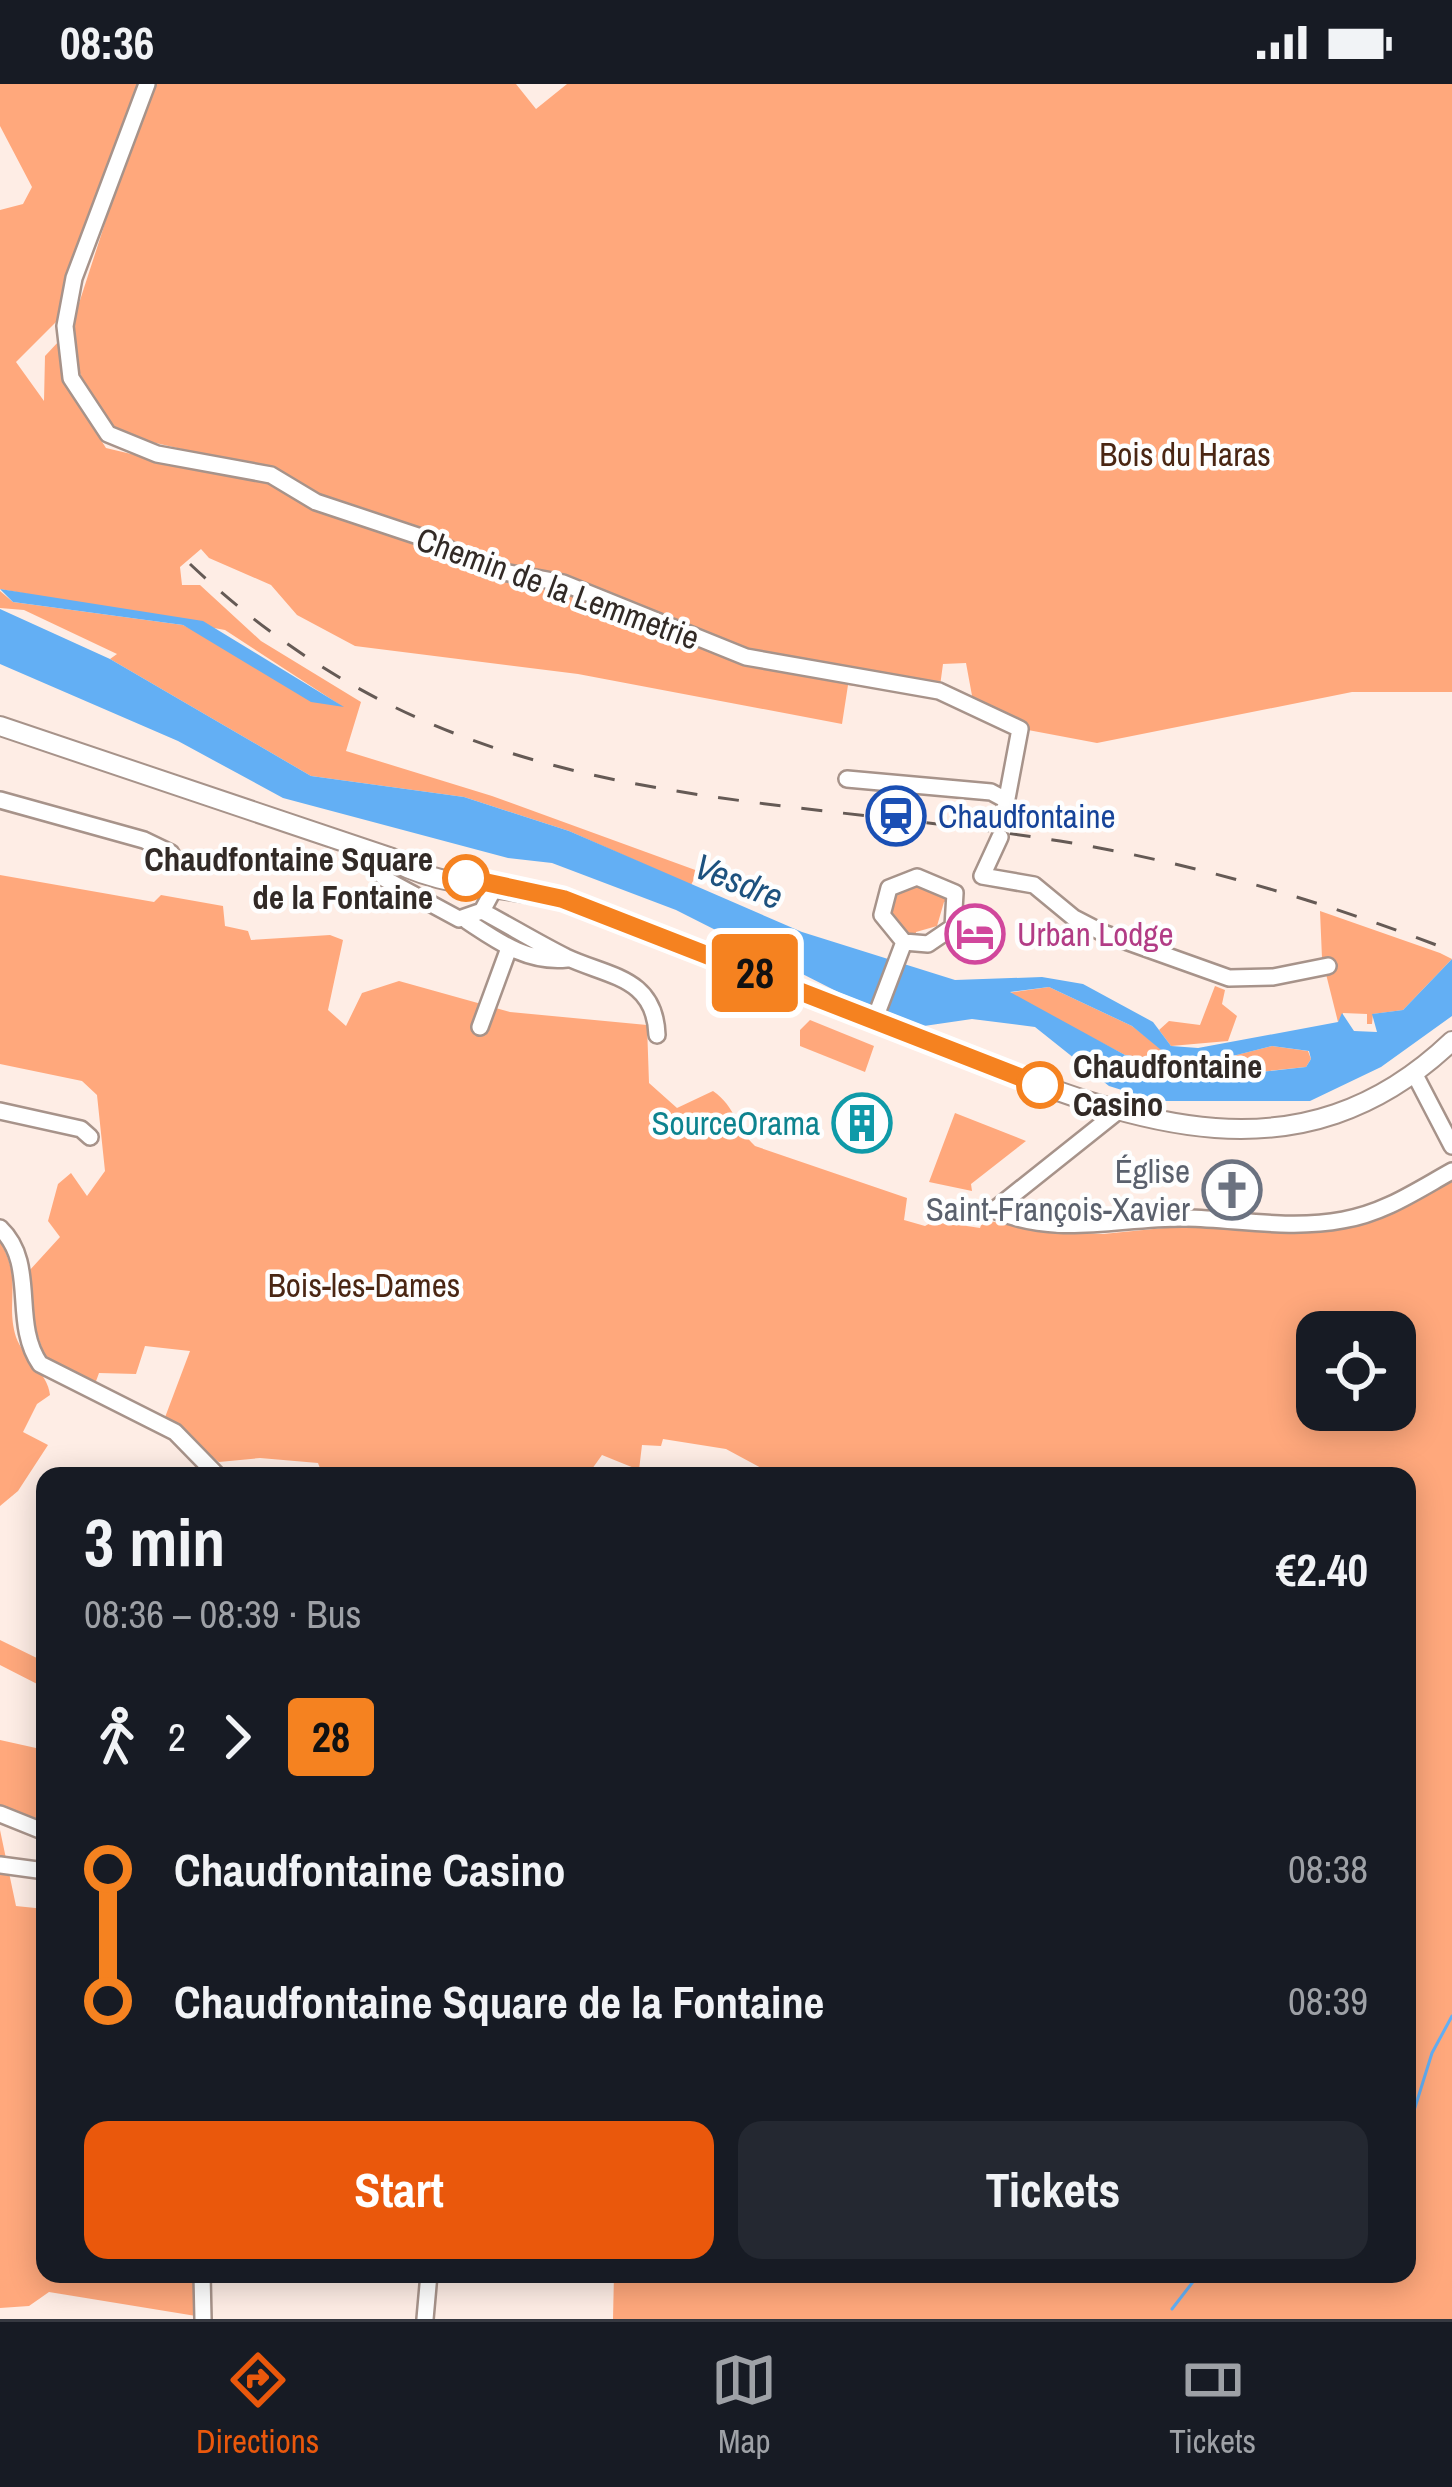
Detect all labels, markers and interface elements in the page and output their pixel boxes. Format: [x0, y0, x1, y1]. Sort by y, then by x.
text: 08:36 [60, 12, 154, 73]
park label: Bois du Haras [1099, 432, 1271, 476]
street label: Chemin de la Lemmetrie [411, 516, 705, 660]
station icon: Chaudfontaine [865, 785, 927, 847]
place label: Chaudfontaine [938, 794, 1116, 838]
place label: Chaudfontaine Square de la Fontaine [144, 837, 433, 919]
water label: Vesdre [688, 842, 790, 920]
marker: Chaudfontaine Square de la Fontaine [444, 856, 488, 900]
hotel icon: Urban Lodge [944, 903, 1006, 965]
place label: Urban Lodge [1017, 912, 1173, 956]
line badge: 28 [701, 934, 809, 1012]
text: 28 [736, 945, 774, 1001]
place label: Chaudfontaine Casino [1073, 1044, 1262, 1126]
marker: Chaudfontaine Casino [1018, 1063, 1062, 1107]
building icon: SourceOrama [831, 1092, 893, 1154]
place label: SourceOrama [652, 1101, 820, 1145]
place label: Église Saint-François-Xavier [926, 1149, 1190, 1231]
church icon: Église Saint-François-Xavier [1201, 1159, 1263, 1221]
park label: Bois-les-Dames [268, 1263, 460, 1307]
map controls [1296, 1311, 1416, 1431]
button: locate [1296, 1311, 1416, 1431]
text: 3 min [84, 1498, 225, 1587]
text: €2.40 [1276, 1539, 1368, 1600]
text: 08:36 – 08:39 · Bus [84, 1588, 361, 1640]
icon: walk [84, 1704, 150, 1770]
icon: forward [204, 1704, 270, 1770]
text: 28 [312, 1709, 350, 1765]
text: 2 [168, 1711, 186, 1763]
text: Chaudfontaine Casino [174, 1839, 566, 1900]
text: 08:38 [1288, 1843, 1368, 1895]
text: Chaudfontaine Square de la Fontaine [174, 1971, 824, 2032]
text: 08:39 [1288, 1975, 1368, 2027]
button: Start [84, 2121, 714, 2259]
button: Tickets [738, 2121, 1368, 2259]
tab: Directions [196, 2347, 319, 2463]
tab: Map [711, 2347, 777, 2463]
tab: Tickets [1169, 2347, 1256, 2463]

